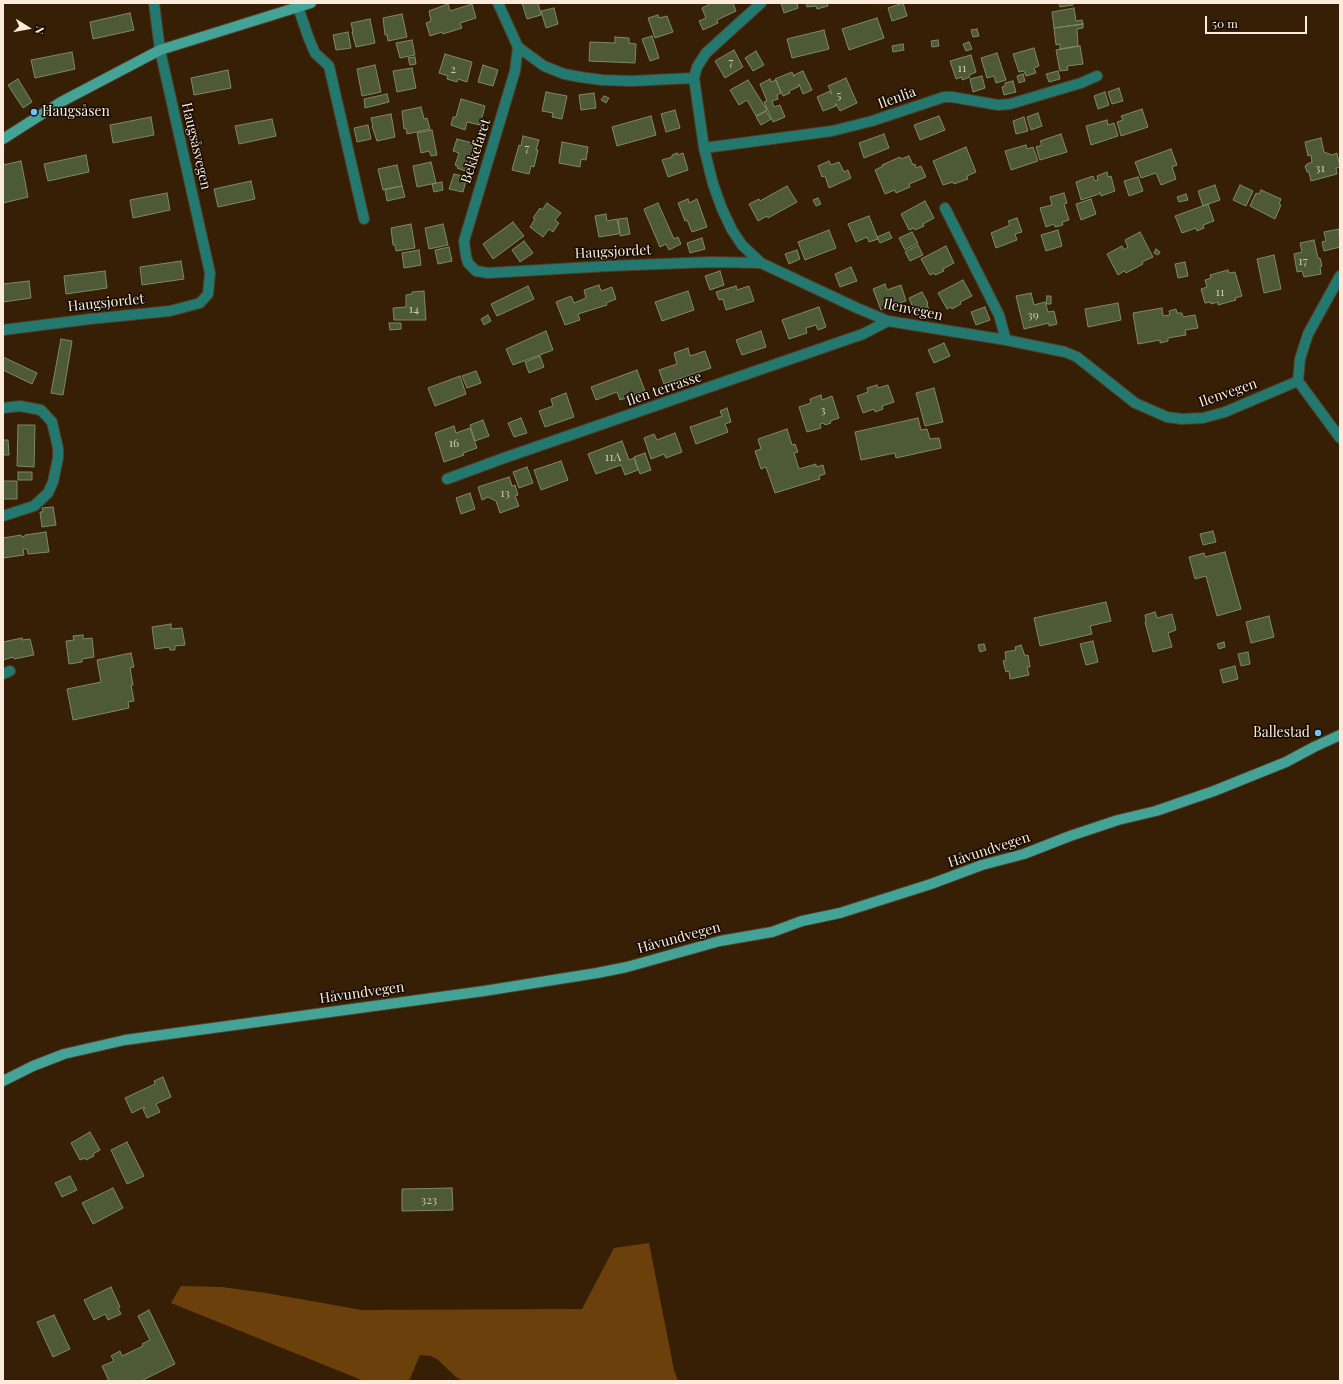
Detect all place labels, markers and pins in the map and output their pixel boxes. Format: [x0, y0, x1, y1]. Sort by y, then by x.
place label: Haugsåsen [42, 104, 110, 120]
marker: Haugsåsen [29, 107, 39, 117]
place label: Ballestad [1253, 725, 1310, 741]
marker: Ballestad [1313, 728, 1323, 738]

